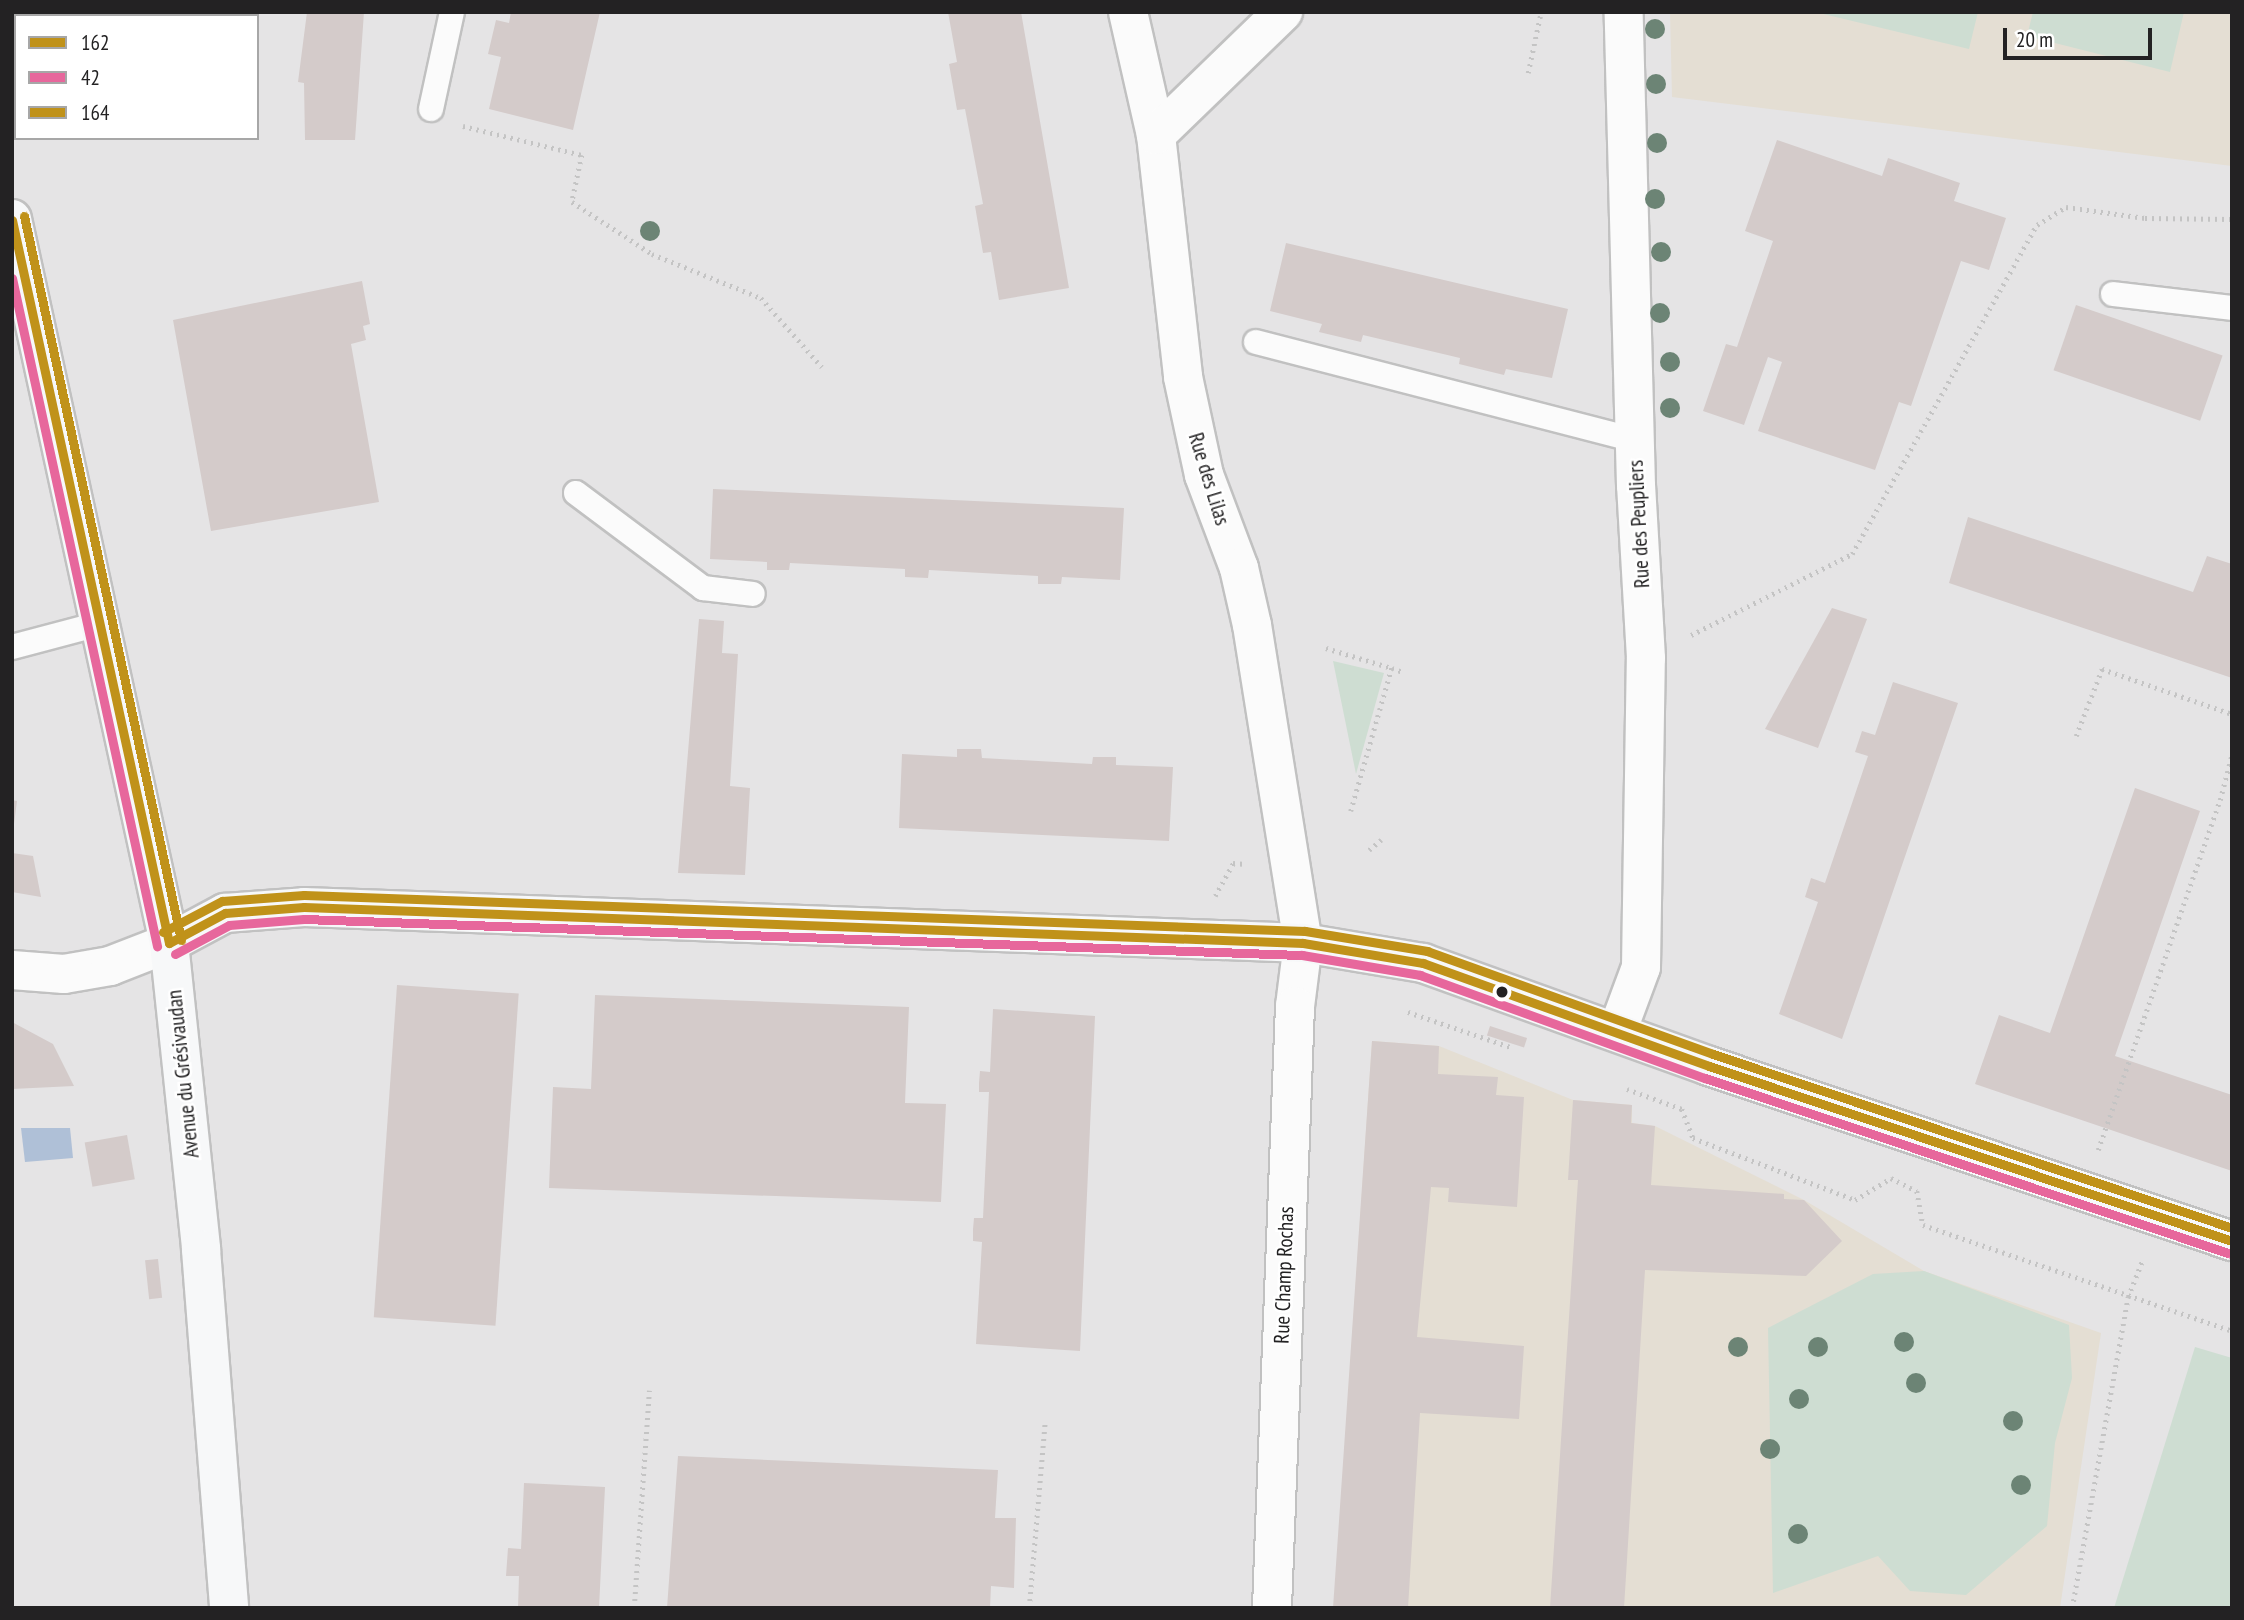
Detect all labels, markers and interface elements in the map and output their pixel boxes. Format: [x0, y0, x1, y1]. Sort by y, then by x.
legend [14, 14, 259, 140]
scale bar [2006, 14, 2155, 58]
text: 20 m [2016, 26, 2053, 53]
text: 162 [81, 29, 109, 56]
text: 42 [81, 64, 100, 91]
text: 164 [81, 99, 109, 126]
street label: Rue des Lilas [1183, 430, 1235, 528]
street label: Rue des Peupliers [1623, 459, 1655, 589]
unlabelled marker [1495, 985, 1509, 999]
street label: Avenue du Grésivaudan [162, 989, 204, 1159]
street label: Rue Champ Rochas [1269, 1206, 1299, 1344]

